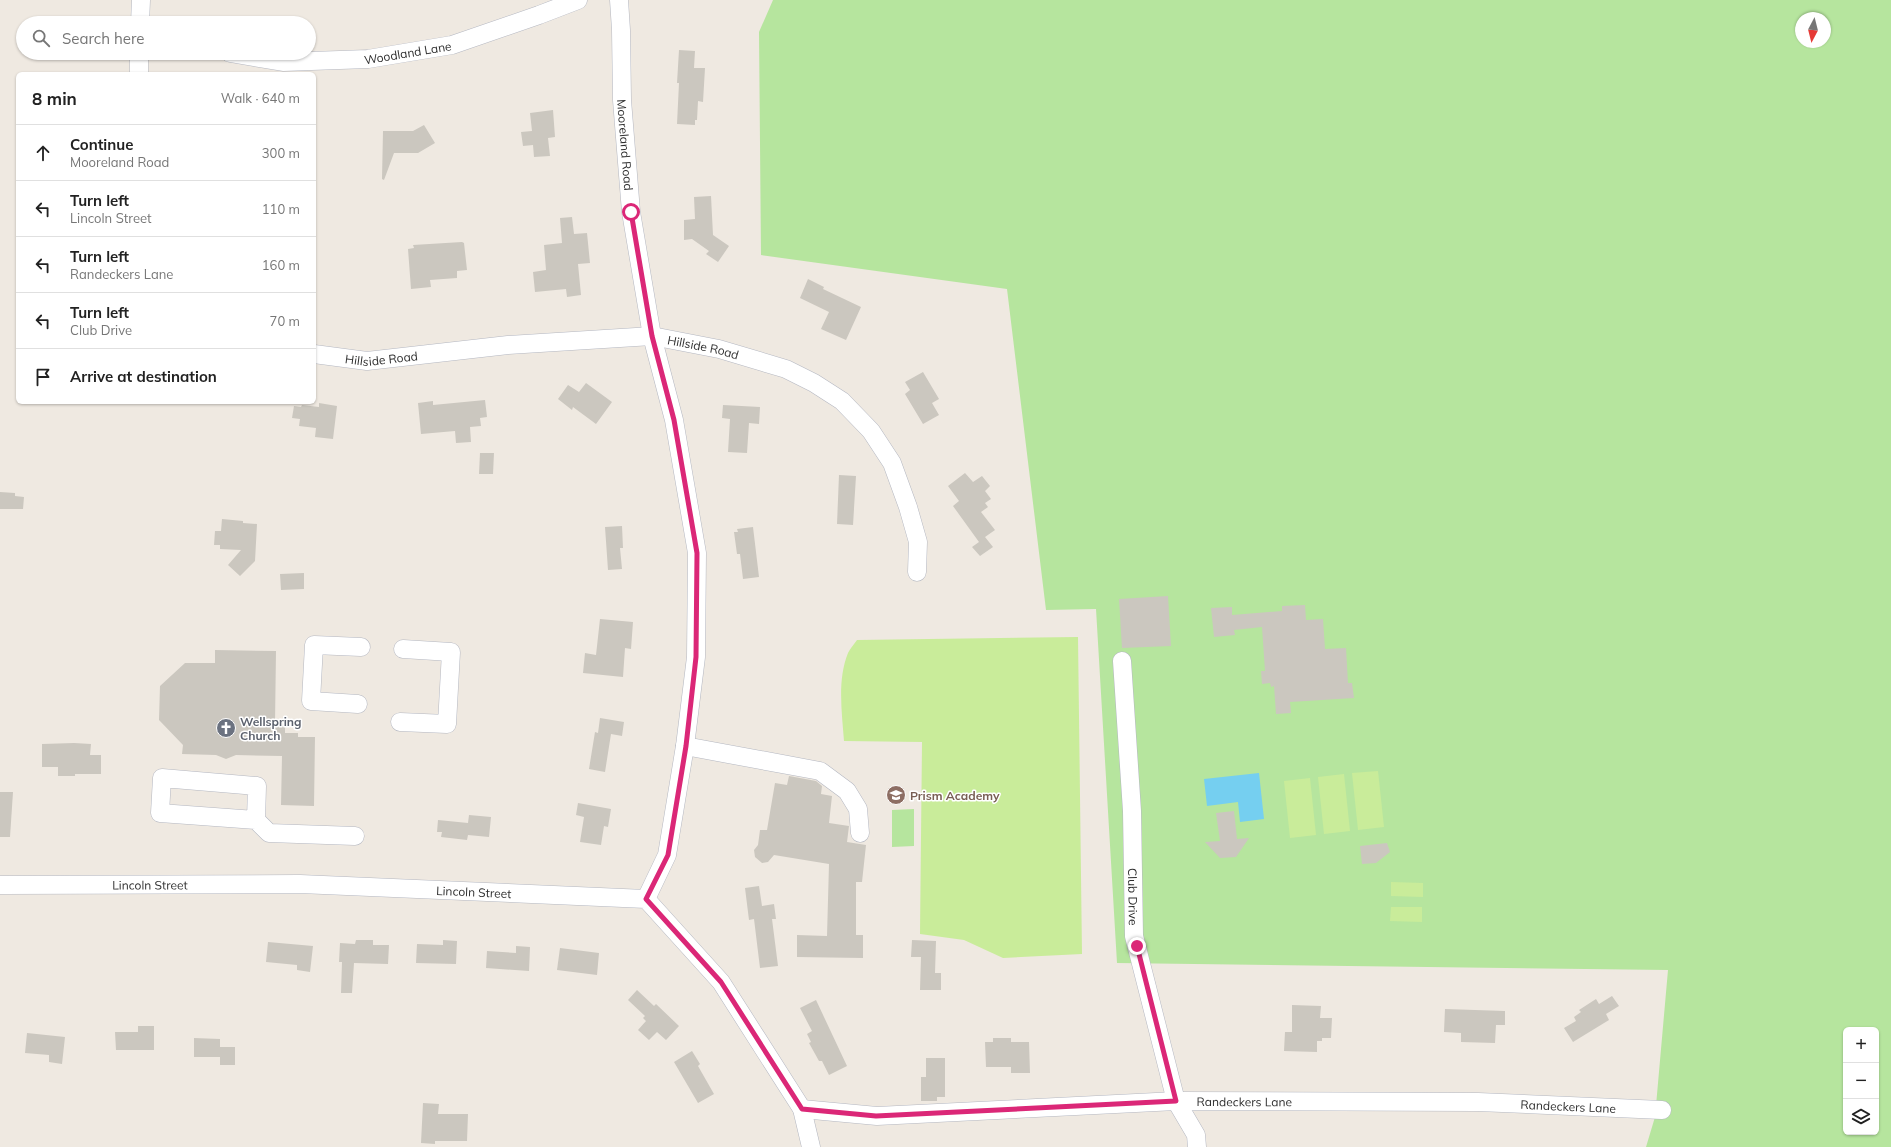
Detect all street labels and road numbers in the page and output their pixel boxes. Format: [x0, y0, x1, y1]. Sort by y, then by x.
street label: Woodland Lane [363, 38, 452, 67]
street label: Mooreland Road [614, 98, 637, 191]
street label: Hillside Road [666, 332, 741, 362]
street label: Hillside Road [344, 348, 419, 369]
street label: Club Drive [1125, 868, 1141, 925]
street label: Lincoln Street [112, 877, 188, 892]
street label: Lincoln Street [436, 882, 512, 901]
street label: Randeckers Lane [1197, 1094, 1292, 1109]
street label: Randeckers Lane [1520, 1096, 1616, 1115]

